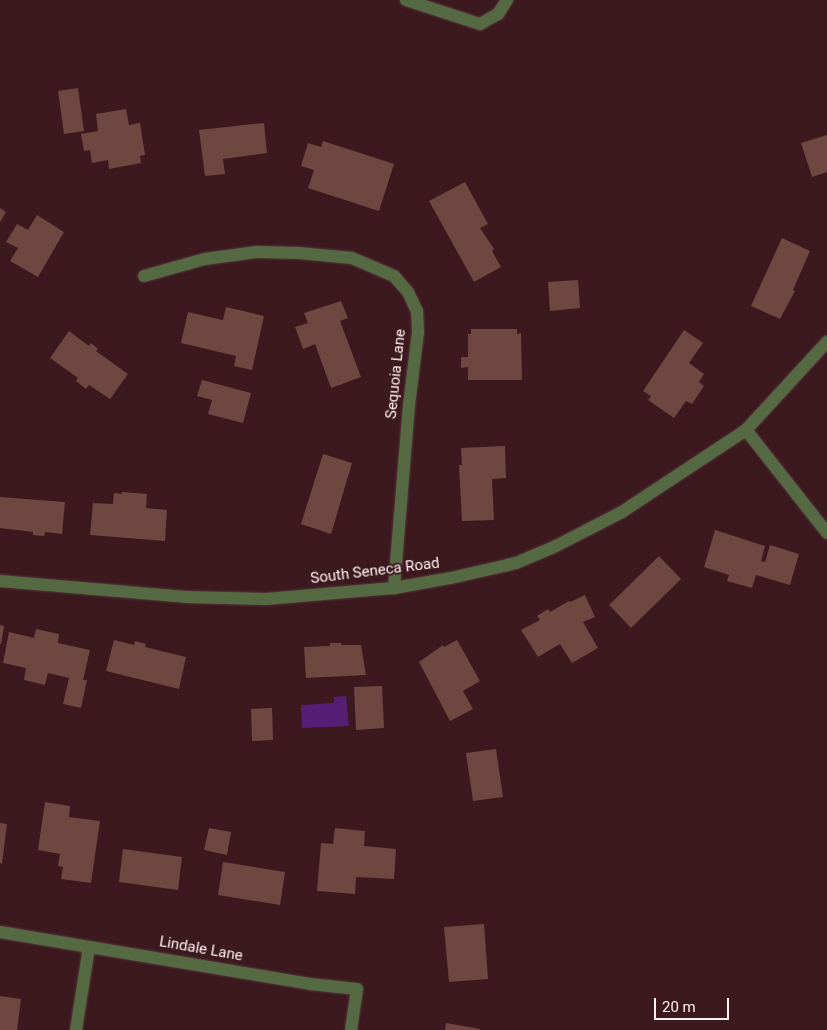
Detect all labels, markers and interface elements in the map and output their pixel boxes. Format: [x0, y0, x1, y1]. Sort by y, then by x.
street label: Sequoia Lane [382, 328, 410, 420]
street label: South Seneca Road [309, 554, 441, 588]
street label: Lindale Lane [158, 933, 244, 965]
scale bar [657, 988, 732, 1020]
text: 20 m [662, 998, 696, 1016]

